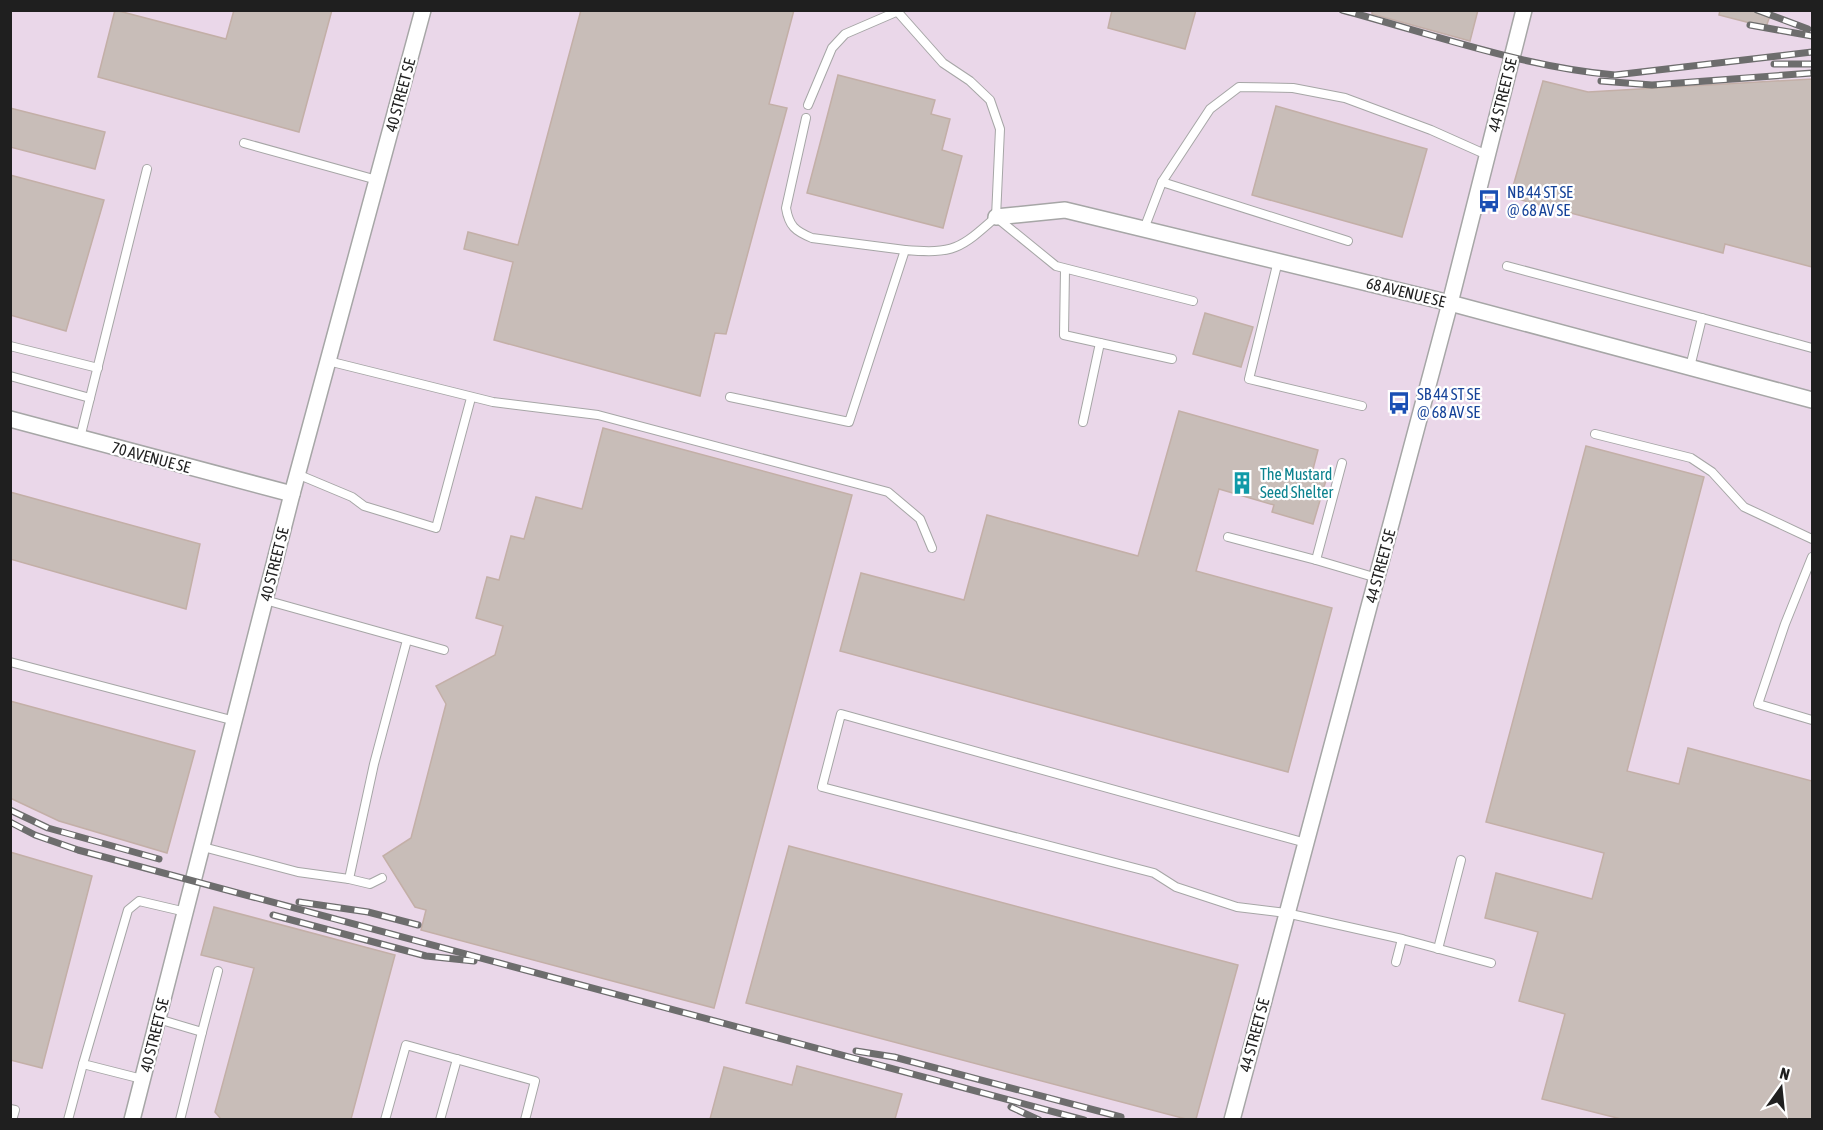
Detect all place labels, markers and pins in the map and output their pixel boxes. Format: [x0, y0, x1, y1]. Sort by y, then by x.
place label: NB 44 ST SE @ 68 AV SE [1507, 183, 1573, 219]
bus stop icon: NB 44 ST SE @ 68 AV SE [1476, 188, 1502, 214]
place label: SB 44 ST SE @ 68 AV SE [1417, 385, 1480, 421]
bus stop icon: SB 44 ST SE @ 68 AV SE [1386, 390, 1412, 416]
place label: The Mustard Seed Shelter [1260, 465, 1334, 501]
building icon: The Mustard Seed Shelter [1229, 470, 1255, 496]

